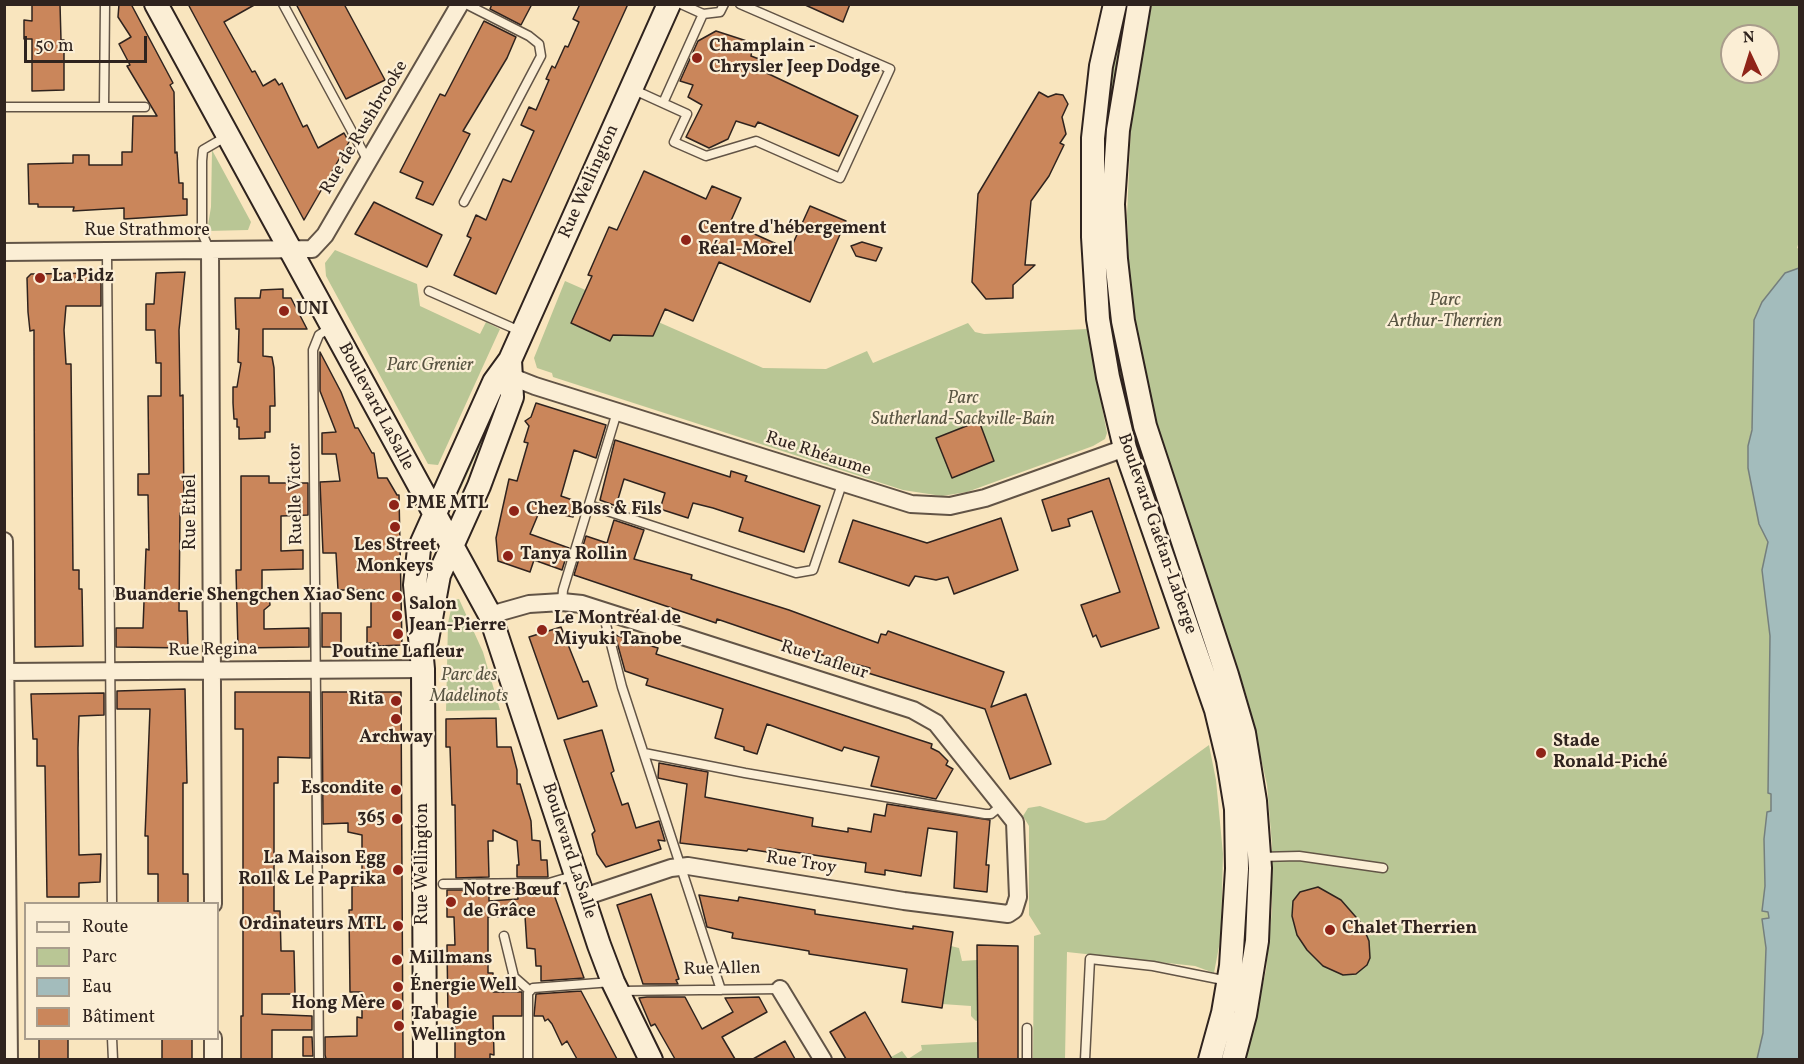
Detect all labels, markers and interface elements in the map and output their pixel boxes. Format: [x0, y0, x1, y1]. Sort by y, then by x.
scale bar [27, 24, 150, 62]
north arrow [1720, 24, 1780, 84]
text: N [1742, 27, 1755, 49]
text: 50 m [35, 34, 74, 59]
place label: Champlain - Chrysler Jeep Dodge [709, 37, 880, 80]
marker: Champlain - Chrysler Jeep Dodge [690, 51, 704, 65]
street label: Rue de Rushbrooke [317, 57, 413, 199]
street label: Rue Wellington [555, 122, 625, 242]
place label: Centre d'hébergement Réal-Morel [698, 219, 887, 262]
street label: Rue Strathmore [84, 221, 210, 243]
marker: Centre d'hébergement Réal-Morel [679, 233, 693, 247]
place label: La Pidz [52, 267, 114, 289]
marker: La Pidz [33, 271, 47, 285]
park label: Parc Arthur-Therrien [1388, 291, 1502, 334]
place label: UNI [296, 300, 328, 322]
marker: UNI [277, 304, 291, 318]
street label: Boulevard LaSalle [332, 339, 418, 475]
park label: Parc Grenier [386, 356, 474, 378]
park label: Parc Sutherland-Sackville-Bain [871, 389, 1055, 432]
street label: Rue Rhéaume [762, 428, 874, 482]
street label: Boulevard Gaétan-Laberge [1111, 431, 1201, 637]
street label: Ruelle Victor [285, 443, 309, 545]
street label: Rue Ethel [181, 474, 203, 550]
place label: PME MTL [406, 494, 489, 516]
marker: PME MTL [387, 498, 401, 512]
place label: Chez Boss & Fils [526, 500, 662, 522]
marker: Chez Boss & Fils [507, 504, 521, 518]
marker: Les Street Monkeys [388, 520, 402, 534]
place label: Les Street Monkeys [354, 536, 436, 578]
place label: Tanya Rollin [520, 545, 628, 567]
marker: Tanya Rollin [501, 549, 515, 563]
place label: Buanderie Shengchen Xiao Senc [114, 586, 385, 608]
marker: Buanderie Shengchen Xiao Senc [390, 590, 404, 604]
place label: Salon Jean-Pierre [409, 595, 506, 638]
marker: Salon Jean-Pierre [390, 609, 404, 623]
place label: Le Montréal de Miyuki Tanobe [554, 609, 682, 652]
marker: Le Montréal de Miyuki Tanobe [535, 623, 549, 637]
marker: Poutine Lafleur [391, 627, 405, 641]
street label: Rue Lafleur [777, 637, 871, 685]
street label: Rue Regina [168, 639, 258, 663]
place label: Poutine Lafleur [332, 643, 464, 665]
park label: Parc des Madelinots [430, 666, 508, 708]
place label: Rita [348, 690, 384, 712]
marker: Rita [389, 694, 403, 708]
marker: Archway [389, 712, 403, 726]
place label: Archway [359, 728, 433, 750]
place label: Stade Ronald-Piché [1553, 732, 1667, 774]
marker: Stade Ronald-Piché [1534, 746, 1548, 760]
place label: Escondite [301, 779, 384, 801]
street label: Boulevard LaSalle [536, 780, 600, 922]
marker: Escondite [389, 783, 403, 797]
street label: Rue Wellington [413, 803, 435, 925]
place label: 365 [357, 808, 385, 830]
marker: 365 [390, 812, 404, 826]
street label: Rue Troy [764, 848, 838, 880]
place label: La Maison Egg Roll & Le Paprika [238, 849, 386, 892]
marker: La Maison Egg Roll & Le Paprika [391, 863, 405, 877]
place label: Notre Bœuf de Grâce [463, 881, 559, 924]
marker: Notre Bœuf de Grâce [444, 895, 458, 909]
legend [24, 902, 219, 1040]
text: Route [82, 915, 128, 940]
place label: Ordinateurs MTL [239, 915, 386, 937]
marker: Ordinateurs MTL [391, 919, 405, 933]
place label: Chalet Therrien [1342, 919, 1477, 941]
marker: Chalet Therrien [1323, 923, 1337, 937]
text: Parc [82, 945, 117, 970]
place label: Millmans [409, 949, 492, 971]
marker: Millmans [390, 953, 404, 967]
street label: Rue Allen [683, 959, 761, 981]
text: Eau [82, 975, 112, 1000]
place label: Énergie Well [410, 976, 517, 998]
marker: Énergie Well [391, 980, 405, 994]
place label: Hong Mère [291, 994, 385, 1016]
marker: Hong Mère [390, 998, 404, 1012]
text: Bâtiment [82, 1005, 155, 1030]
place label: Tabagie Wellington [411, 1005, 506, 1048]
marker: Tabagie Wellington [392, 1019, 406, 1033]

